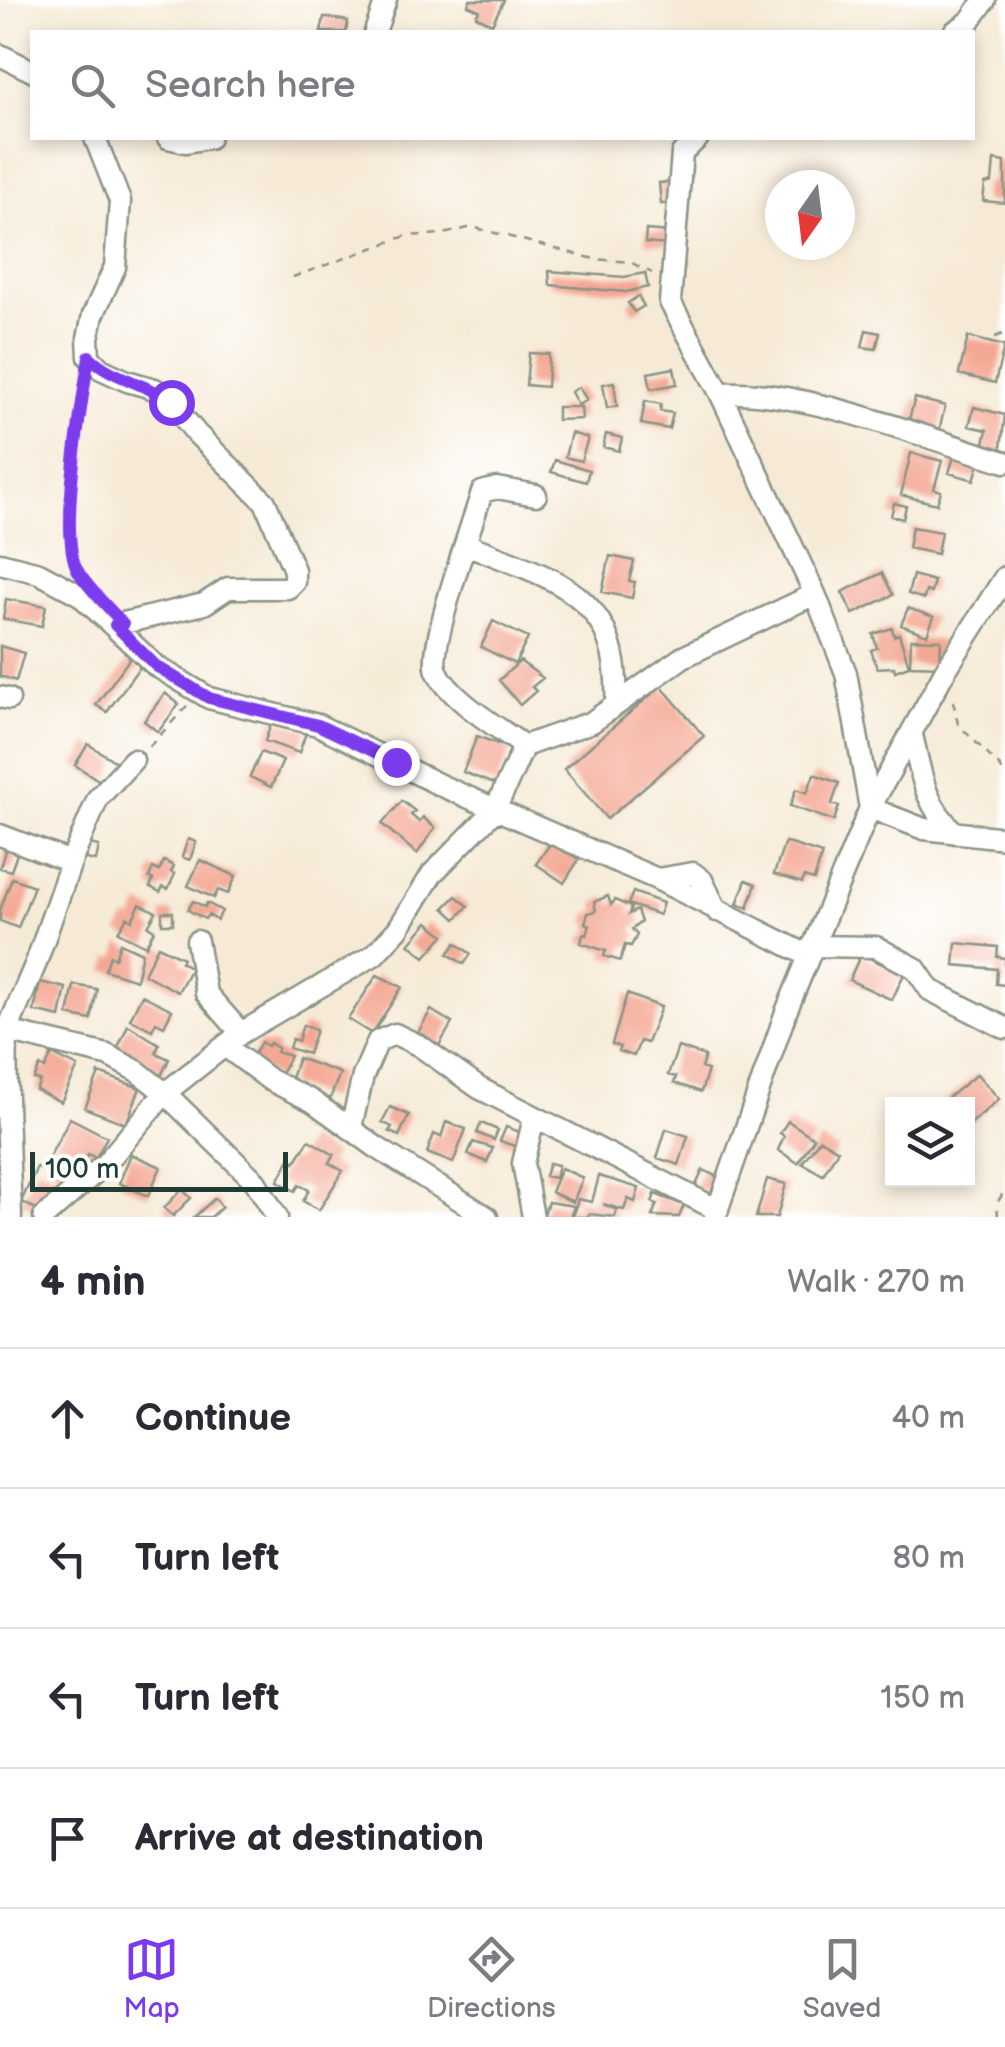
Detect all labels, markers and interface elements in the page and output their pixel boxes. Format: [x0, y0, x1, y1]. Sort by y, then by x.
search box [30, 30, 975, 140]
icon: search [65, 58, 120, 113]
text: Search here [145, 63, 356, 108]
north arrow [765, 170, 855, 260]
route start [149, 380, 195, 426]
route end [374, 740, 420, 786]
map controls [885, 1097, 975, 1187]
button: layers [885, 1097, 975, 1187]
scale bar [30, 1147, 288, 1192]
text: 100 m [45, 1153, 119, 1186]
text: 4 min [40, 1257, 146, 1308]
text: Walk · 270 m [787, 1263, 965, 1302]
icon: ahead [40, 1391, 95, 1446]
text: Continue [135, 1396, 291, 1441]
text: 40 m [892, 1399, 965, 1438]
icon: left [40, 1531, 95, 1586]
text: Turn left [135, 1536, 279, 1581]
text: 80 m [892, 1539, 965, 1578]
icon: left [40, 1671, 95, 1726]
text: Turn left [135, 1676, 279, 1721]
text: 150 m [880, 1679, 965, 1718]
icon: arrive [40, 1811, 95, 1866]
text: Arrive at destination [135, 1816, 484, 1861]
tab: Map [124, 1932, 180, 2025]
tab: Directions [427, 1932, 556, 2025]
tab: Saved [803, 1932, 881, 2025]

